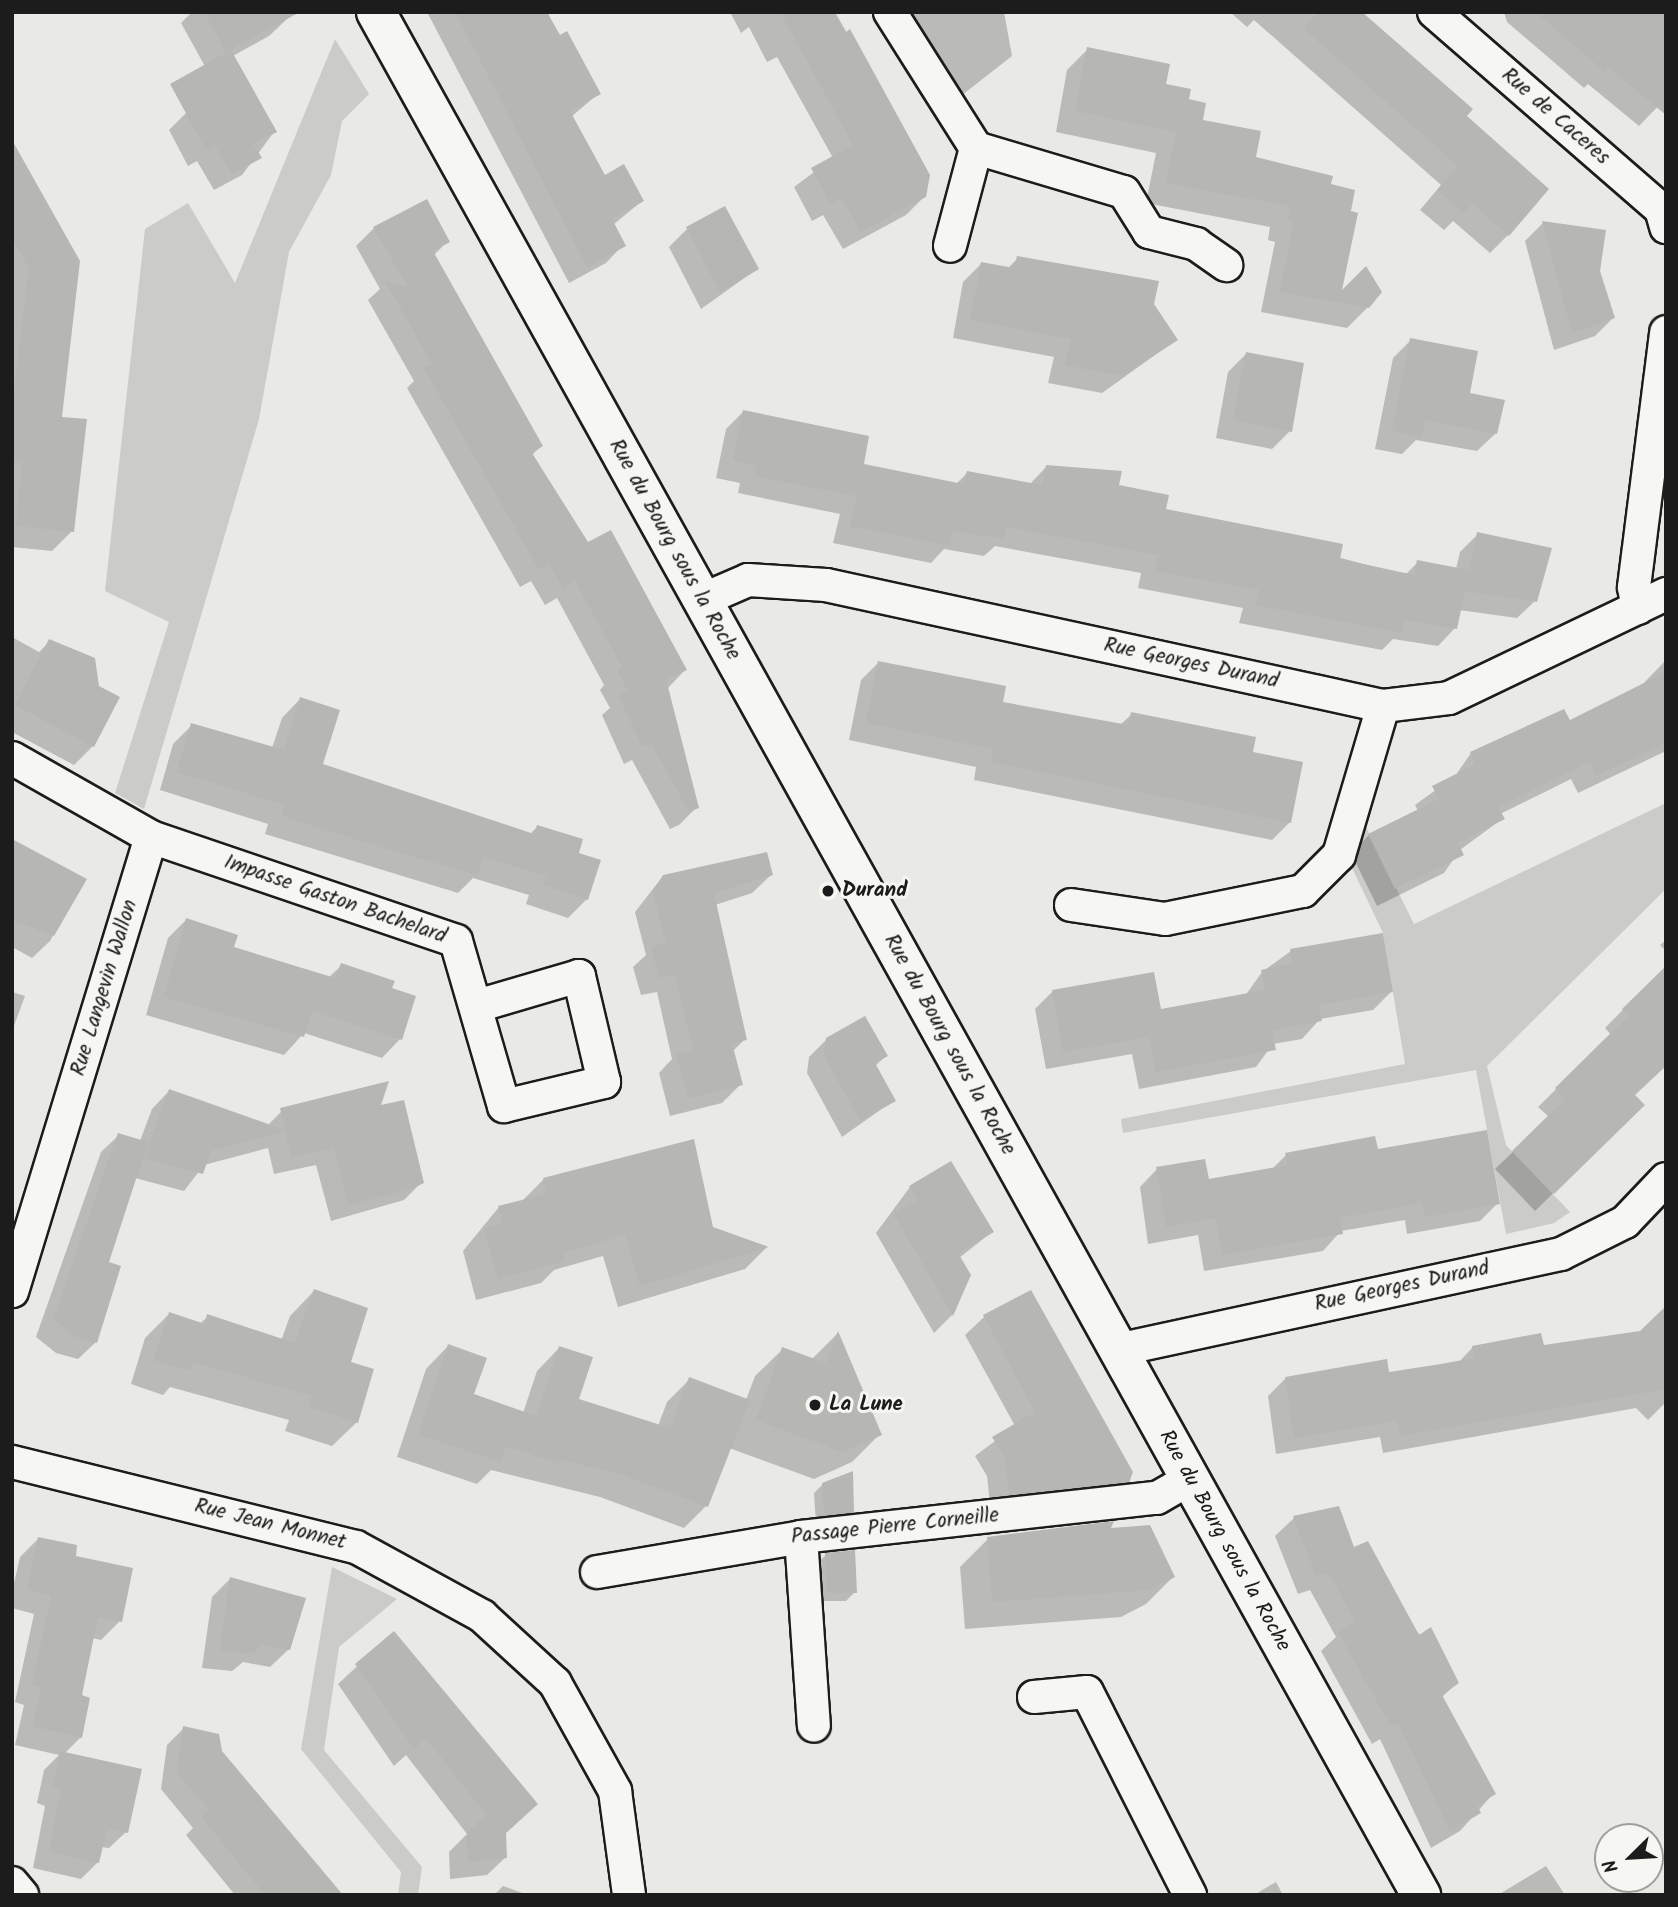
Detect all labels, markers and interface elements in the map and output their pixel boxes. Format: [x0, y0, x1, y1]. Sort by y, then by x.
street label: Rue de Caceres [1496, 63, 1614, 171]
street label: Rue du Bourg sous la Roche [603, 435, 745, 665]
street label: Rue Georges Durand [1101, 633, 1281, 695]
street label: Impasse Gaston Bachelard [221, 850, 449, 950]
place label: Durand [842, 878, 907, 904]
marker: Durand [820, 883, 836, 899]
street label: Rue Langevin Wallon [66, 897, 144, 1079]
street label: Rue du Bourg sous la Roche [878, 930, 1020, 1160]
street label: Rue Georges Durand [1312, 1256, 1492, 1318]
place label: La Lune [829, 1392, 903, 1418]
marker: La Lune [807, 1397, 823, 1413]
street label: Rue du Bourg sous la Roche [1153, 1426, 1295, 1656]
street label: Rue Jean Monnet [192, 1494, 348, 1556]
street label: Passage Pierre Corneille [790, 1504, 1000, 1550]
north arrow [1594, 1823, 1664, 1893]
text: N [1595, 1854, 1628, 1877]

